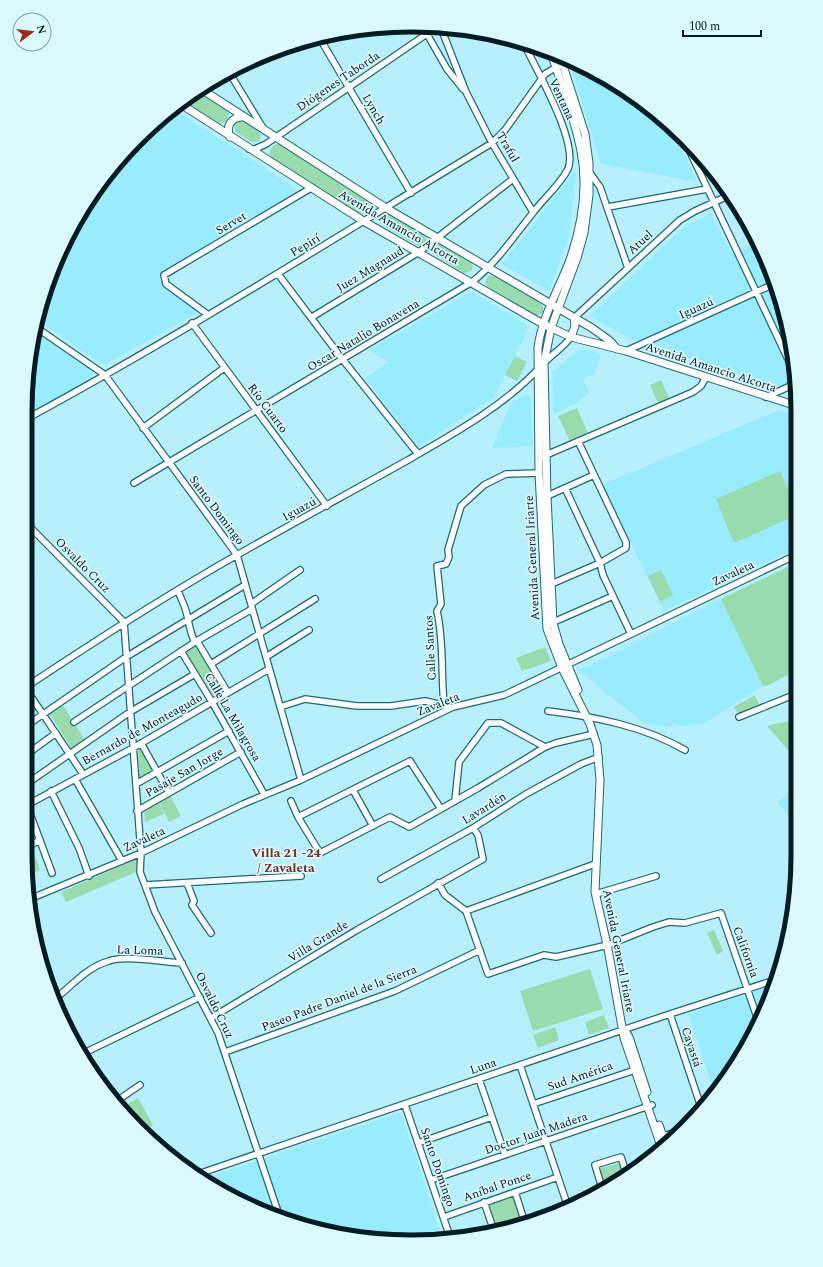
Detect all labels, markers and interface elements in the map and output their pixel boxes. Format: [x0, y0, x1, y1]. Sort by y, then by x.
north arrow [12, 12, 52, 52]
scale bar [683, 12, 761, 38]
text: 100 m [689, 17, 720, 36]
text: N [32, 23, 51, 36]
street label: Diógenes Taborda [293, 46, 384, 116]
street label: Ventana [544, 75, 580, 123]
street label: Lynch [357, 90, 390, 128]
street label: Traful [491, 128, 524, 166]
street label: Avenida Amancio Alcorta [335, 185, 463, 270]
street label: Servet [212, 207, 250, 240]
street label: Atuel [623, 226, 657, 259]
street label: Pepirí [287, 228, 325, 262]
street label: Juez Magnaud [333, 242, 408, 297]
street label: Iguazú [676, 292, 717, 325]
street label: Oscar Natalio Bonavena [303, 294, 423, 377]
street label: Avenida Amancio Alcorta [643, 337, 779, 398]
street label: Río Cuarto [243, 379, 293, 437]
street label: Santo Domingo [184, 472, 249, 549]
street label: Iguazú [279, 492, 320, 527]
street label: Avenida General Iriarte [520, 495, 545, 621]
street label: Osvaldo Cruz [50, 533, 115, 598]
street label: Zavaleta [709, 555, 758, 591]
street label: Calle Santos [419, 615, 442, 681]
street label: Calle La Milagrosa [199, 669, 266, 765]
street label: Zavaleta [414, 687, 463, 722]
street label: Bernardo de Monteagudo [79, 688, 206, 771]
street label: Pasaje San Jorge [142, 742, 227, 802]
street label: Lavardén [458, 787, 510, 830]
street label: Zavaleta [120, 821, 169, 857]
district label: Villa 21 -24 / Zavaleta [251, 843, 322, 878]
street label: Avenida General Iriarte [597, 888, 640, 1015]
street label: Villa Grande [284, 915, 352, 968]
street label: California [727, 924, 764, 981]
street label: La Loma [116, 940, 164, 961]
street label: Paseo Padre Daniel de la Sierra [259, 960, 420, 1037]
street label: Osvaldo Cruz [190, 969, 239, 1042]
street label: Cayastá [676, 1025, 707, 1070]
street label: Luna [467, 1053, 499, 1080]
street label: Sud América [545, 1056, 616, 1097]
street label: Doctor Juan Madera [482, 1107, 590, 1160]
street label: Santo Domingo [415, 1125, 460, 1209]
street label: Aníbal Ponce [460, 1166, 534, 1207]

